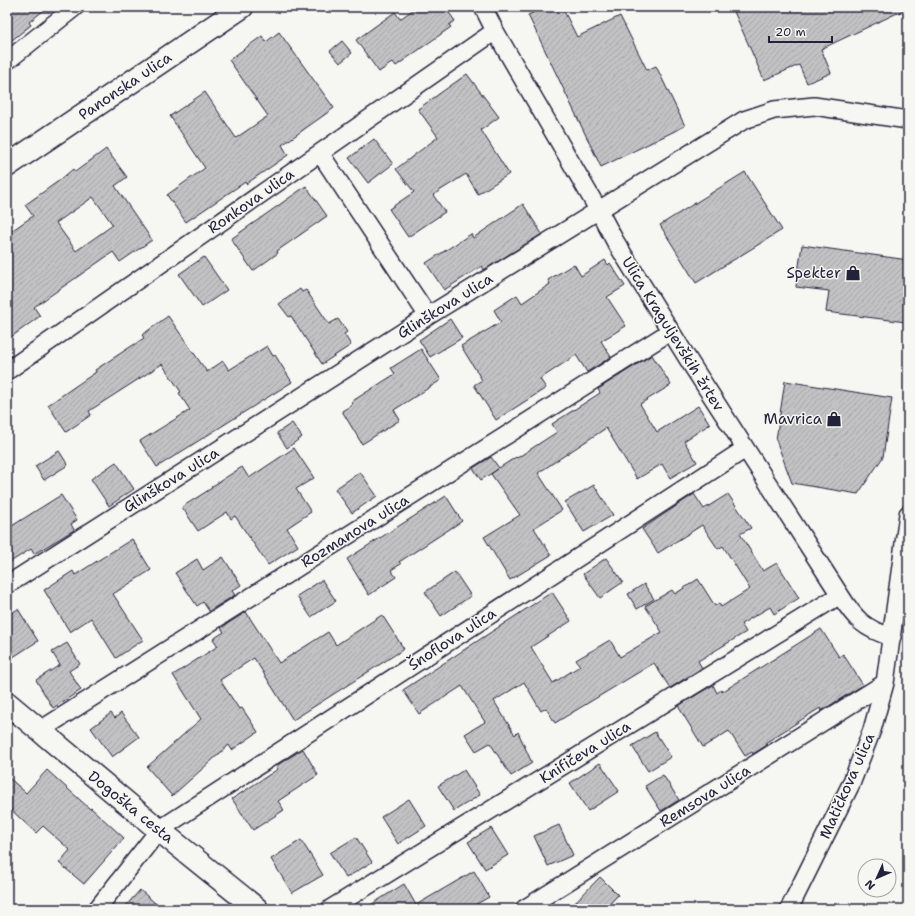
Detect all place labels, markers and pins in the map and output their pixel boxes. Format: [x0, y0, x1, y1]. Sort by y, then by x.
place label: Spekter [787, 263, 841, 283]
shop icon: Spekter [844, 264, 862, 282]
place label: Mavrica [764, 409, 823, 429]
shop icon: Mavrica [825, 410, 843, 428]

